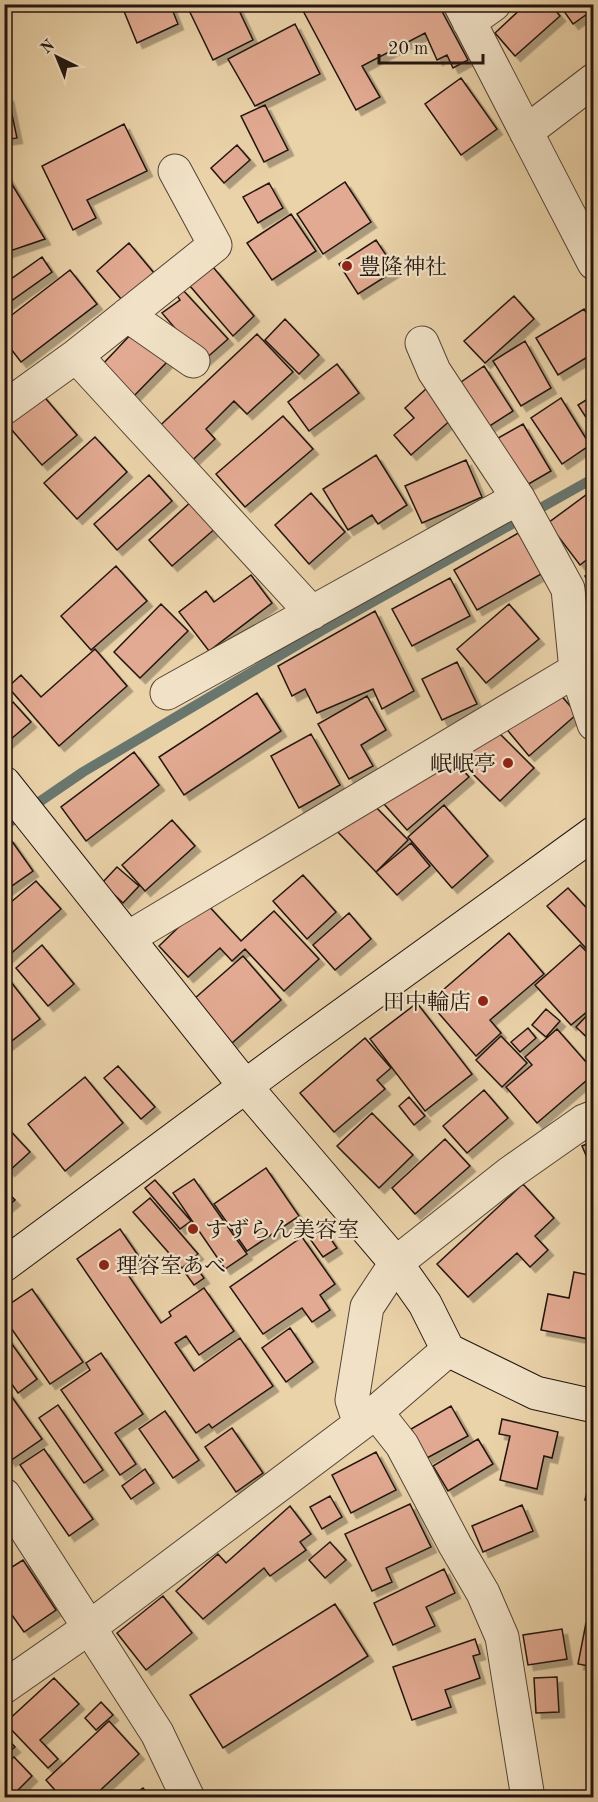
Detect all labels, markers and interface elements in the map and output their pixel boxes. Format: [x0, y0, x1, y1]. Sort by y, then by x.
north arrow [27, 27, 87, 87]
scale bar [379, 27, 482, 65]
text: N [38, 37, 59, 58]
text: 20 m [388, 40, 428, 58]
place label: 豊隆神社 [359, 255, 447, 279]
marker: 豊隆神社 [340, 259, 354, 273]
place label: 岷岷亭 [430, 752, 496, 776]
marker: 岷岷亭 [501, 756, 515, 770]
place label: 田中輪店 [383, 990, 471, 1014]
marker: 田中輪店 [476, 994, 490, 1008]
place label: すずらん美容室 [205, 1218, 359, 1242]
marker: すずらん美容室 [186, 1222, 200, 1236]
place label: 理容室あべ [116, 1254, 226, 1278]
marker: 理容室あべ [97, 1258, 111, 1272]

